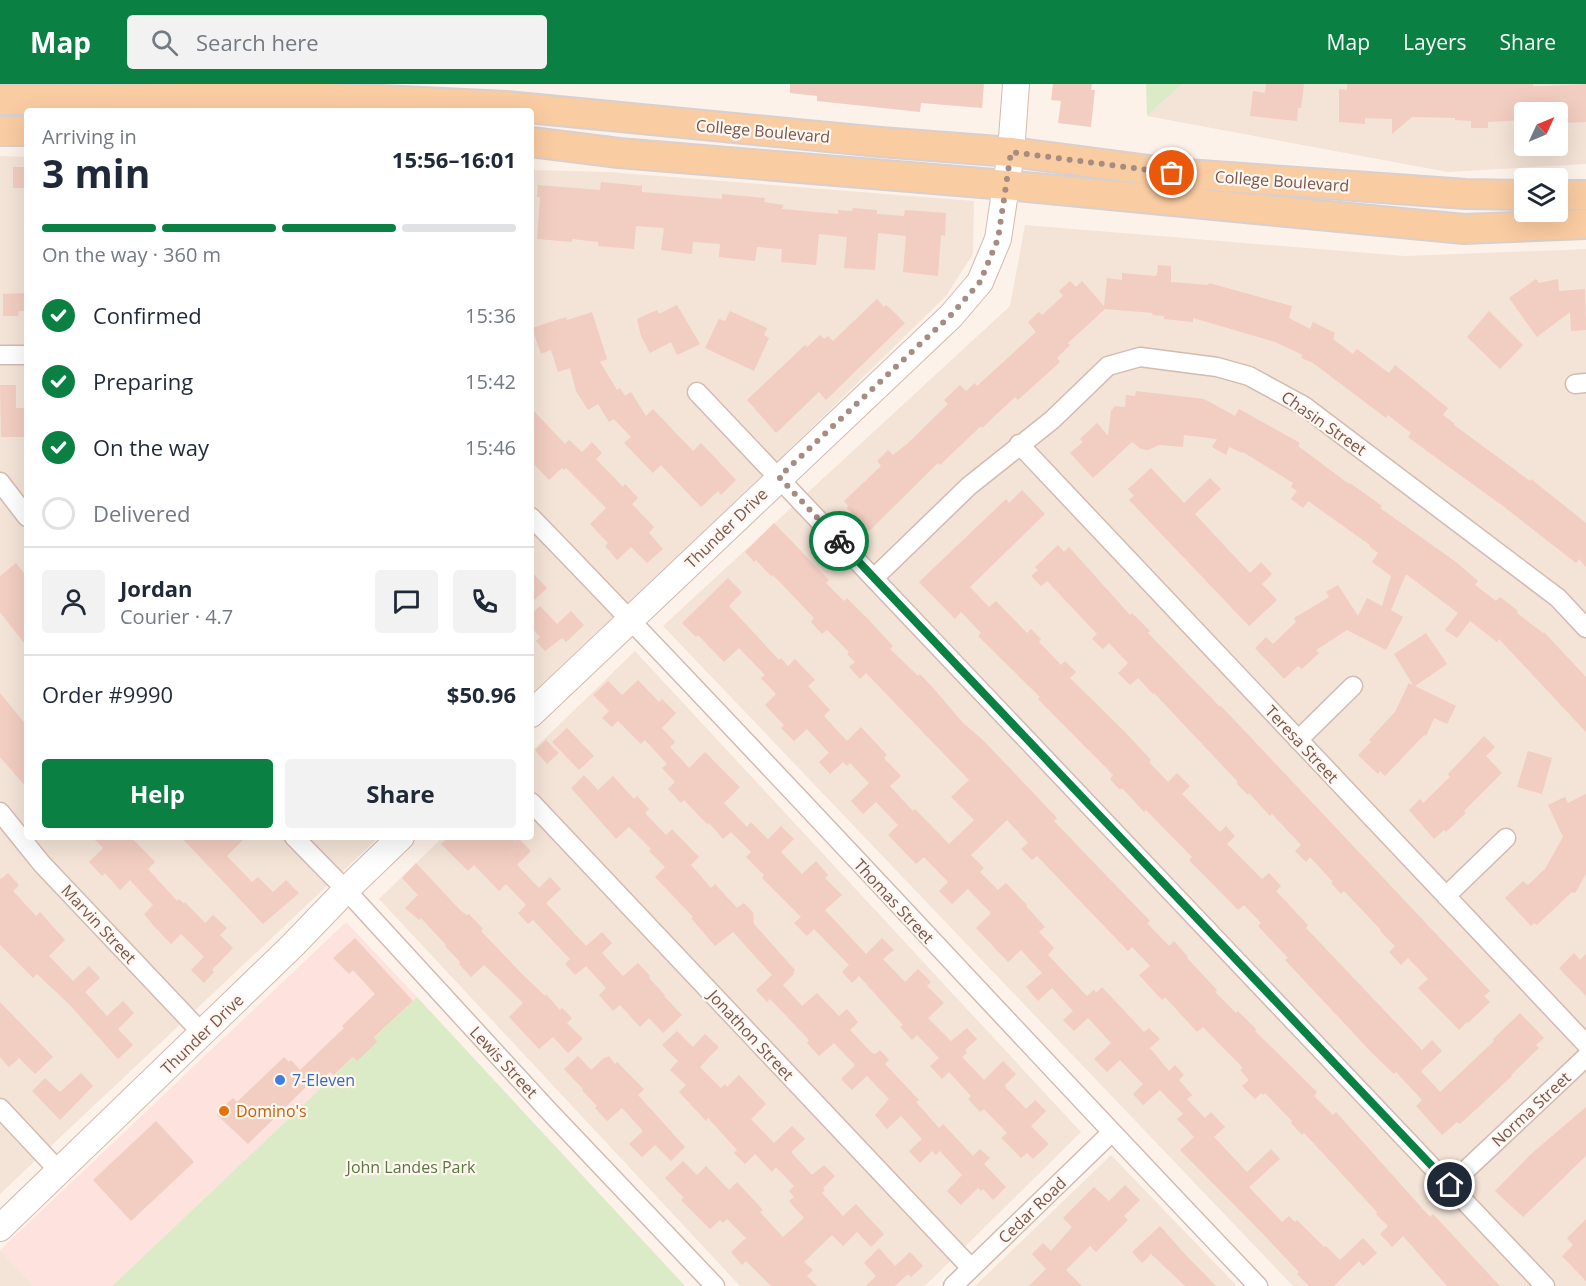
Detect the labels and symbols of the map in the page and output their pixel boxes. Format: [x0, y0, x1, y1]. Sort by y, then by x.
north arrow [1514, 102, 1568, 156]
street label: College Boulevard [695, 114, 831, 148]
pin [1146, 147, 1197, 198]
street label: College Boulevard [1214, 165, 1350, 197]
street label: Chasin Street [1277, 386, 1371, 461]
street label: Thunder Drive [680, 483, 772, 573]
courier [809, 511, 869, 571]
street label: Teresa Street [1260, 700, 1344, 788]
street label: Thomas Street [849, 854, 939, 948]
street label: Marvin Street [57, 880, 142, 968]
street label: Jonathon Street [702, 983, 799, 1085]
street label: Thunder Drive [156, 989, 248, 1079]
street label: Lewis Street [465, 1021, 543, 1103]
street label: Norma Street [1487, 1066, 1576, 1151]
place label: 7-Eleven [292, 1069, 355, 1091]
marker: 7-Eleven [273, 1073, 287, 1087]
place label: Domino's [236, 1100, 307, 1122]
marker: Domino's [217, 1104, 231, 1118]
park label: John Landes Park [345, 1156, 476, 1178]
pin [1424, 1159, 1475, 1210]
street label: Cedar Road [993, 1172, 1071, 1248]

